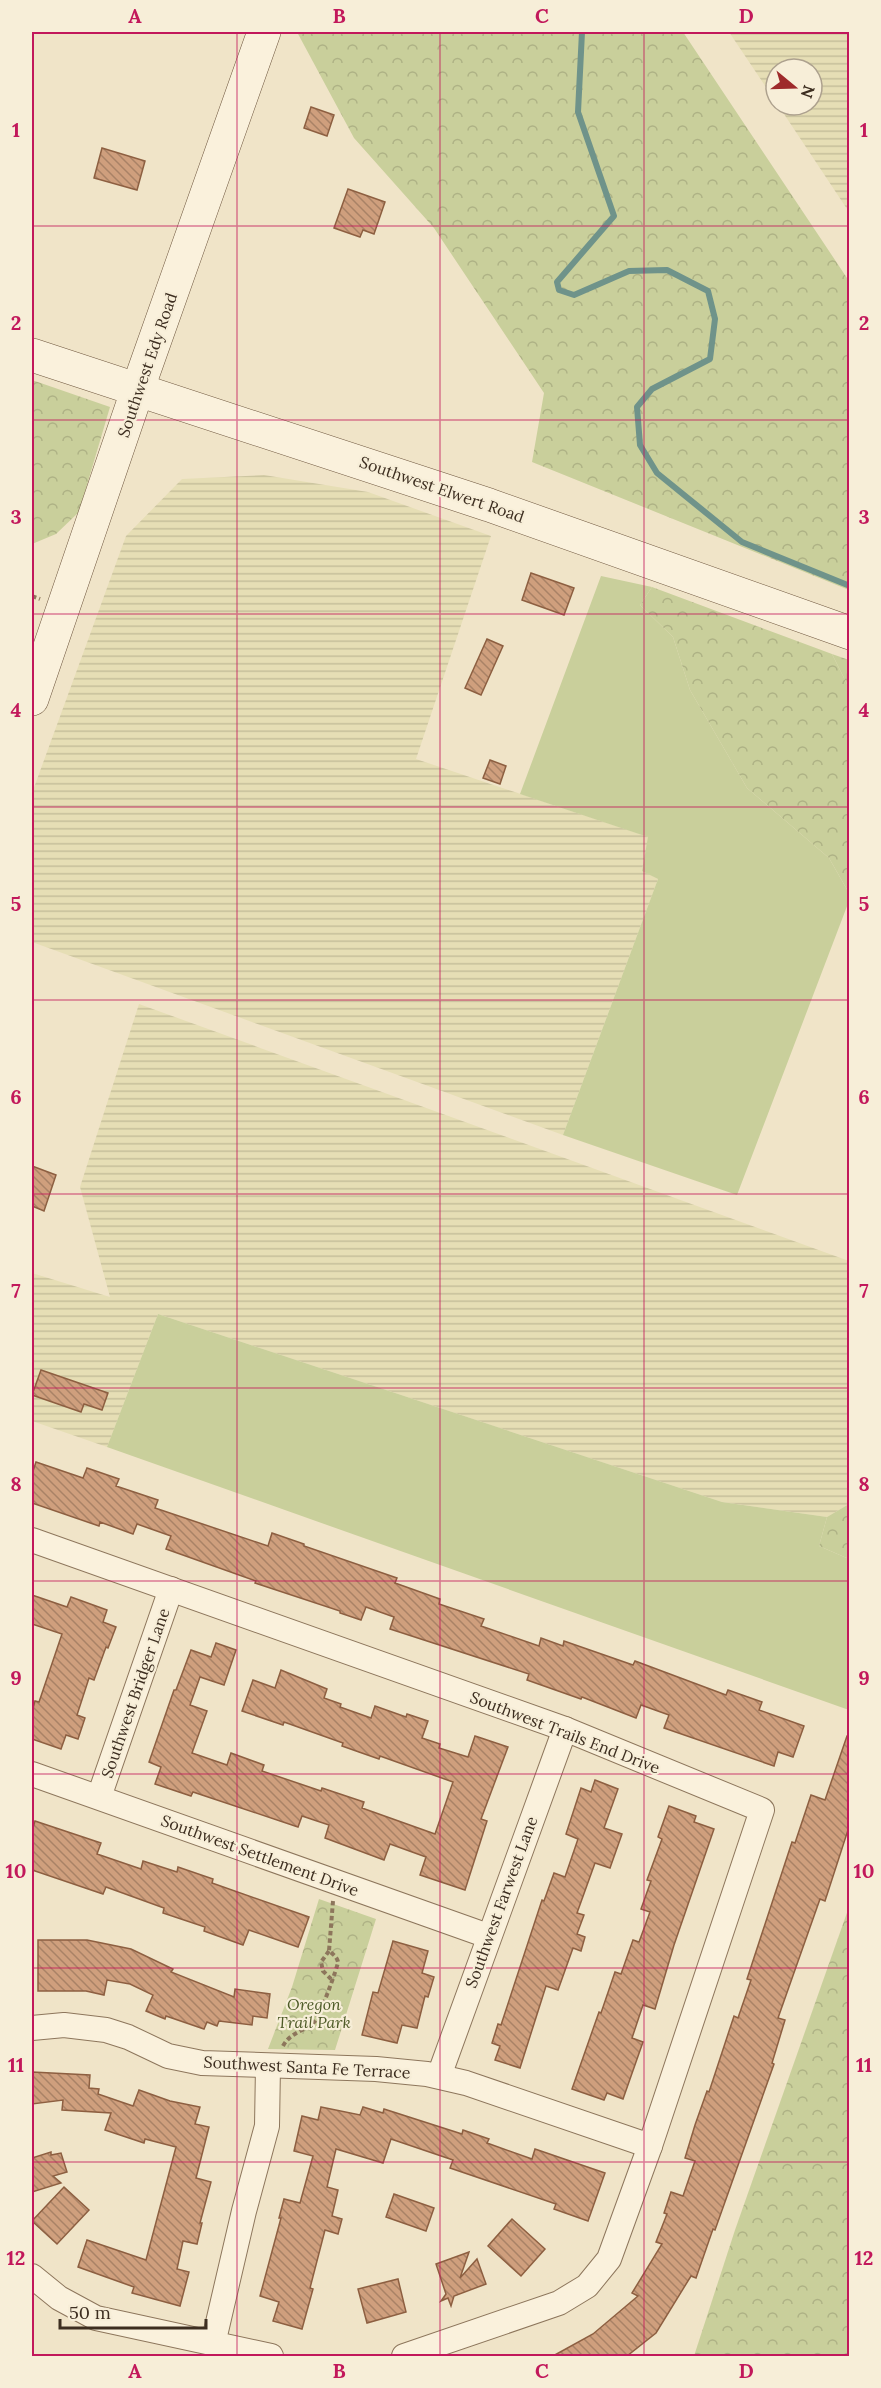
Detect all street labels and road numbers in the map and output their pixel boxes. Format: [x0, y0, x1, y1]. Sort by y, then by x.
street label: Southwest Edy Road [113, 289, 181, 440]
street label: Southwest Elwert Road [357, 451, 527, 527]
street label: Southwest Bridger Lane [97, 1605, 174, 1781]
street label: Southwest Trails End Drive [467, 1687, 663, 1778]
street label: Southwest Settlement Drive [158, 1810, 362, 1900]
street label: Southwest Farwest Lane [461, 1813, 542, 1991]
street label: Southwest Santa Fe Terrace [203, 2052, 411, 2082]

